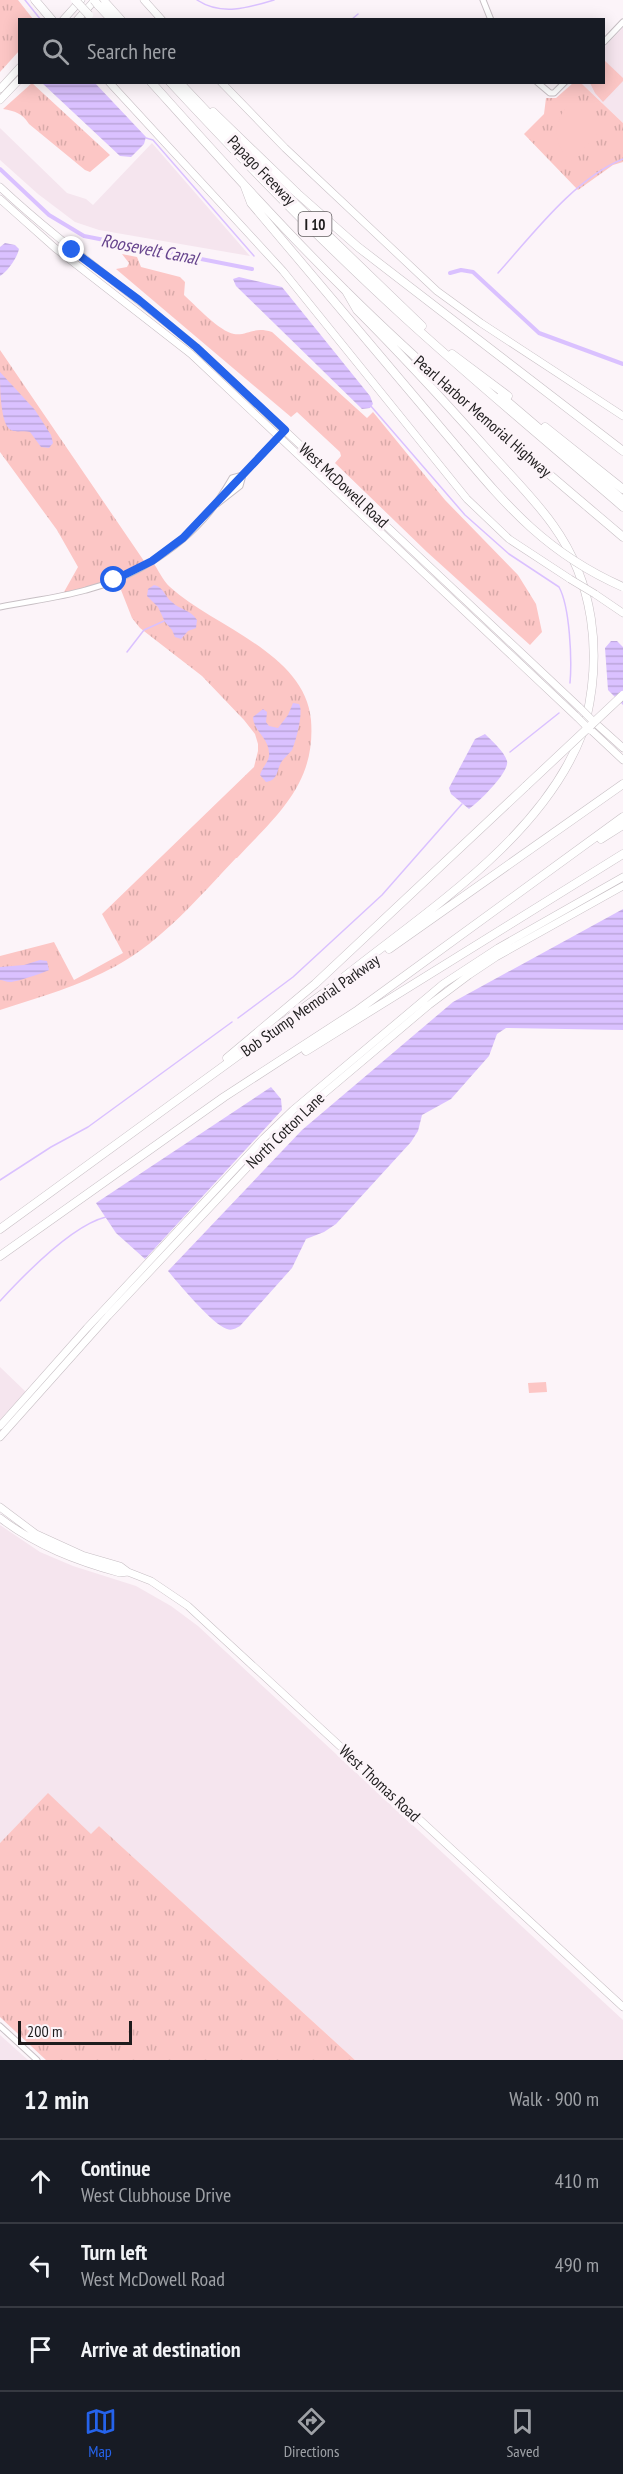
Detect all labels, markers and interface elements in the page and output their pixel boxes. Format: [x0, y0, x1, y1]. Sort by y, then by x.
search box [18, 18, 605, 84]
icon: search [39, 35, 72, 68]
text: Search here [87, 37, 176, 65]
street label: Papago Freeway [224, 131, 300, 209]
road number: I 10 [298, 212, 332, 236]
water label: Roosevelt Canal [99, 228, 202, 270]
route end [58, 236, 84, 262]
street label: Pearl Harbor Memorial Highway [410, 351, 556, 481]
street label: West McDowell Road [295, 438, 393, 532]
route start [100, 566, 126, 592]
street label: Bob Stump Memorial Parkway [237, 950, 383, 1060]
street label: North Cotton Lane [242, 1088, 328, 1172]
street label: West Thomas Road [335, 1740, 425, 1826]
scale bar [18, 2018, 132, 2046]
text: 200 m [27, 2021, 62, 2041]
text: 12 min [24, 2083, 89, 2116]
text: Walk · 900 m [509, 2086, 599, 2112]
text: Continue [81, 2154, 151, 2182]
icon: ahead [24, 2165, 57, 2198]
text: 410 m [555, 2168, 599, 2194]
text: West Clubhouse Drive [81, 2182, 231, 2208]
text: Turn left [81, 2238, 147, 2266]
icon: left [24, 2249, 57, 2282]
text: 490 m [555, 2252, 599, 2278]
text: West McDowell Road [81, 2266, 225, 2292]
icon: arrive [24, 2333, 57, 2366]
text: Arrive at destination [81, 2335, 241, 2363]
tab: Map [84, 2405, 117, 2461]
tab: Directions [284, 2405, 339, 2461]
tab: Saved [506, 2405, 539, 2461]

